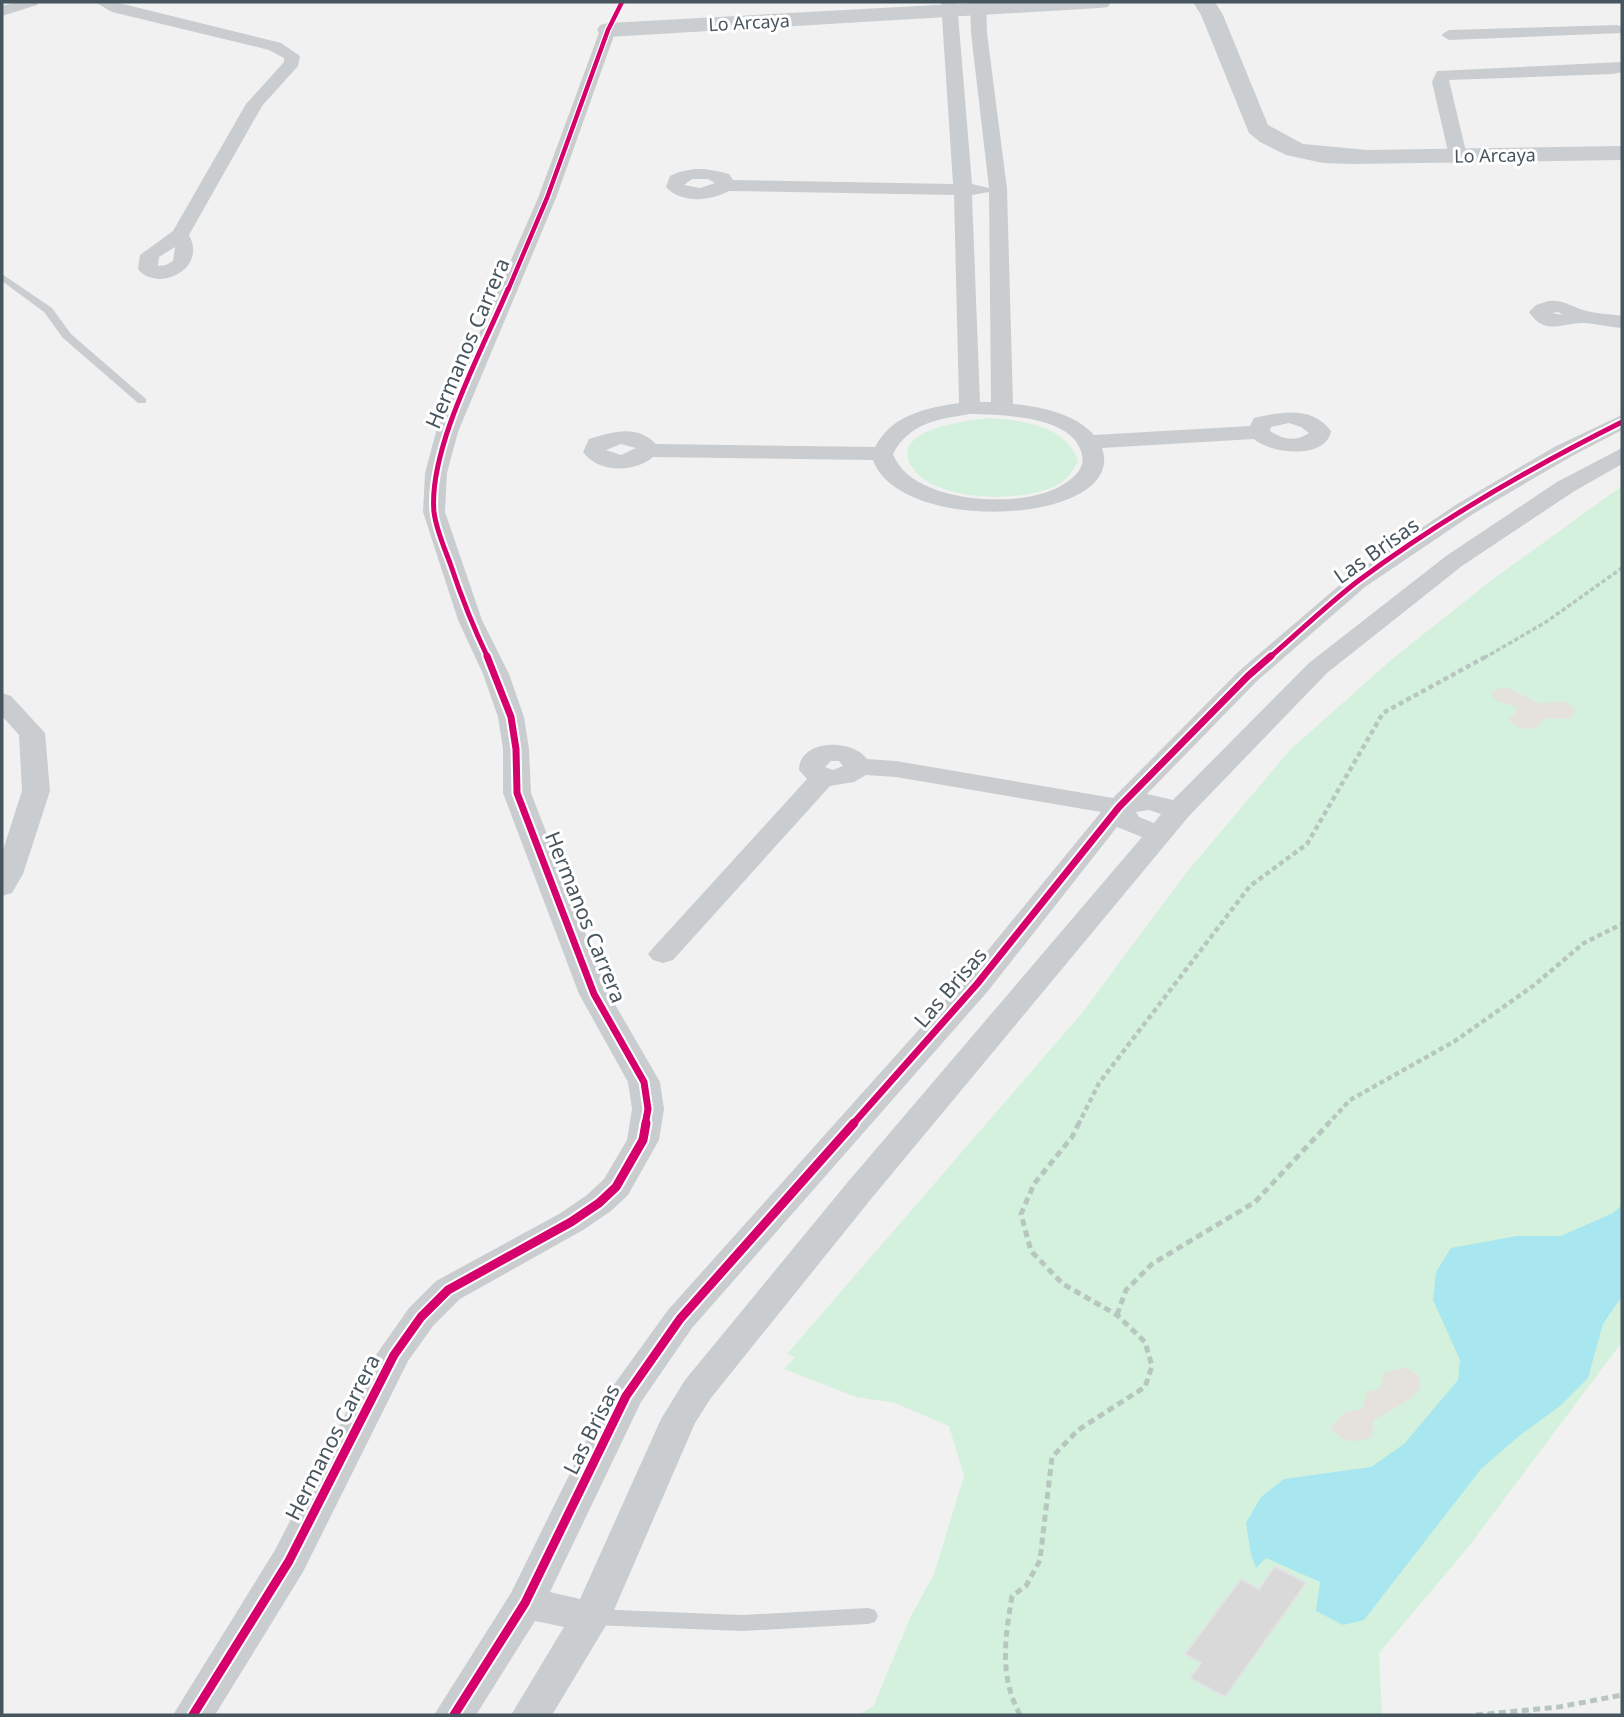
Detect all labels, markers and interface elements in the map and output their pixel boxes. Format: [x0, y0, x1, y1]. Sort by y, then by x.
street label: Lo Arcaya [708, 8, 790, 36]
street label: Lo Arcaya [1454, 142, 1536, 168]
street label: Hermanos Carrera [418, 254, 516, 432]
street label: Las Brisas [1328, 510, 1424, 590]
street label: Hermanos Carrera [539, 827, 633, 1007]
street label: Las Brisas [907, 941, 993, 1033]
street label: Hermanos Carrera [278, 1349, 386, 1525]
street label: Las Brisas [556, 1379, 626, 1479]

